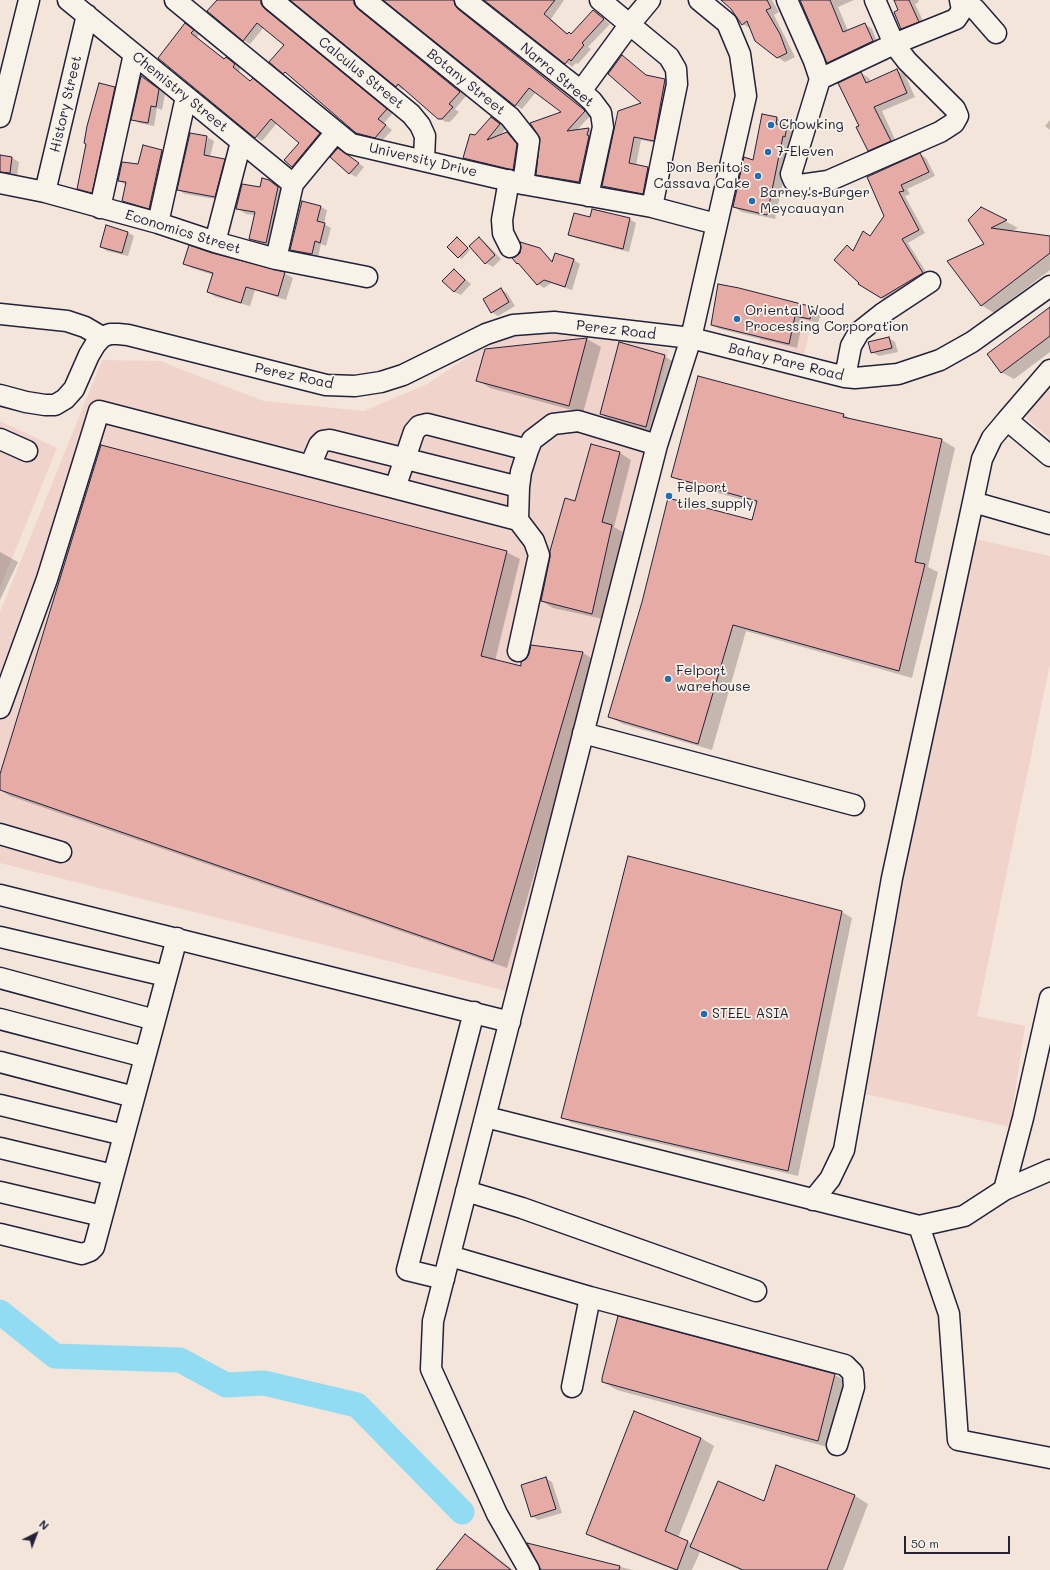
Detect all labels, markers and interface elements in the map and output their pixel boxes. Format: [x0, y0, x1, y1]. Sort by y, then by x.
street label: Calculus Street [315, 33, 407, 113]
street label: Narra Street [517, 39, 597, 111]
street label: Botany Street [423, 45, 509, 119]
street label: Chemistry Street [129, 48, 231, 136]
street label: History Street [47, 54, 85, 154]
place label: Chowking [779, 117, 844, 133]
marker: Chowking [766, 120, 776, 130]
street label: University Drive [367, 139, 479, 181]
place label: 7-Eleven [776, 144, 834, 160]
marker: 7-Eleven [763, 147, 773, 157]
place label: Don Benito's Cassava Cake [654, 160, 750, 192]
marker: Don Benito's Cassava Cake [753, 171, 763, 181]
place label: Barney's Burger Meycauayan [760, 185, 870, 218]
marker: Barney's Burger Meycauayan [747, 196, 757, 206]
street label: Economics Street [123, 206, 243, 258]
place label: Oriental Wood Processing Corporation [745, 303, 909, 336]
marker: Oriental Wood Processing Corporation [732, 314, 742, 324]
street label: Perez Road [575, 317, 657, 343]
street label: Bahay Pare Road [727, 340, 845, 384]
street label: Perez Road [253, 359, 335, 393]
place label: Felport tiles supply [677, 480, 753, 512]
marker: Felport tiles supply [664, 491, 674, 501]
place label: Felport warehouse [676, 663, 751, 696]
marker: Felport warehouse [663, 674, 673, 684]
place label: STEEL ASIA [712, 1006, 789, 1022]
marker: STEEL ASIA [699, 1009, 709, 1019]
north arrow [16, 1514, 56, 1554]
text: N [36, 1516, 52, 1533]
scale bar [906, 1528, 1012, 1554]
text: 50 m [911, 1535, 939, 1551]

